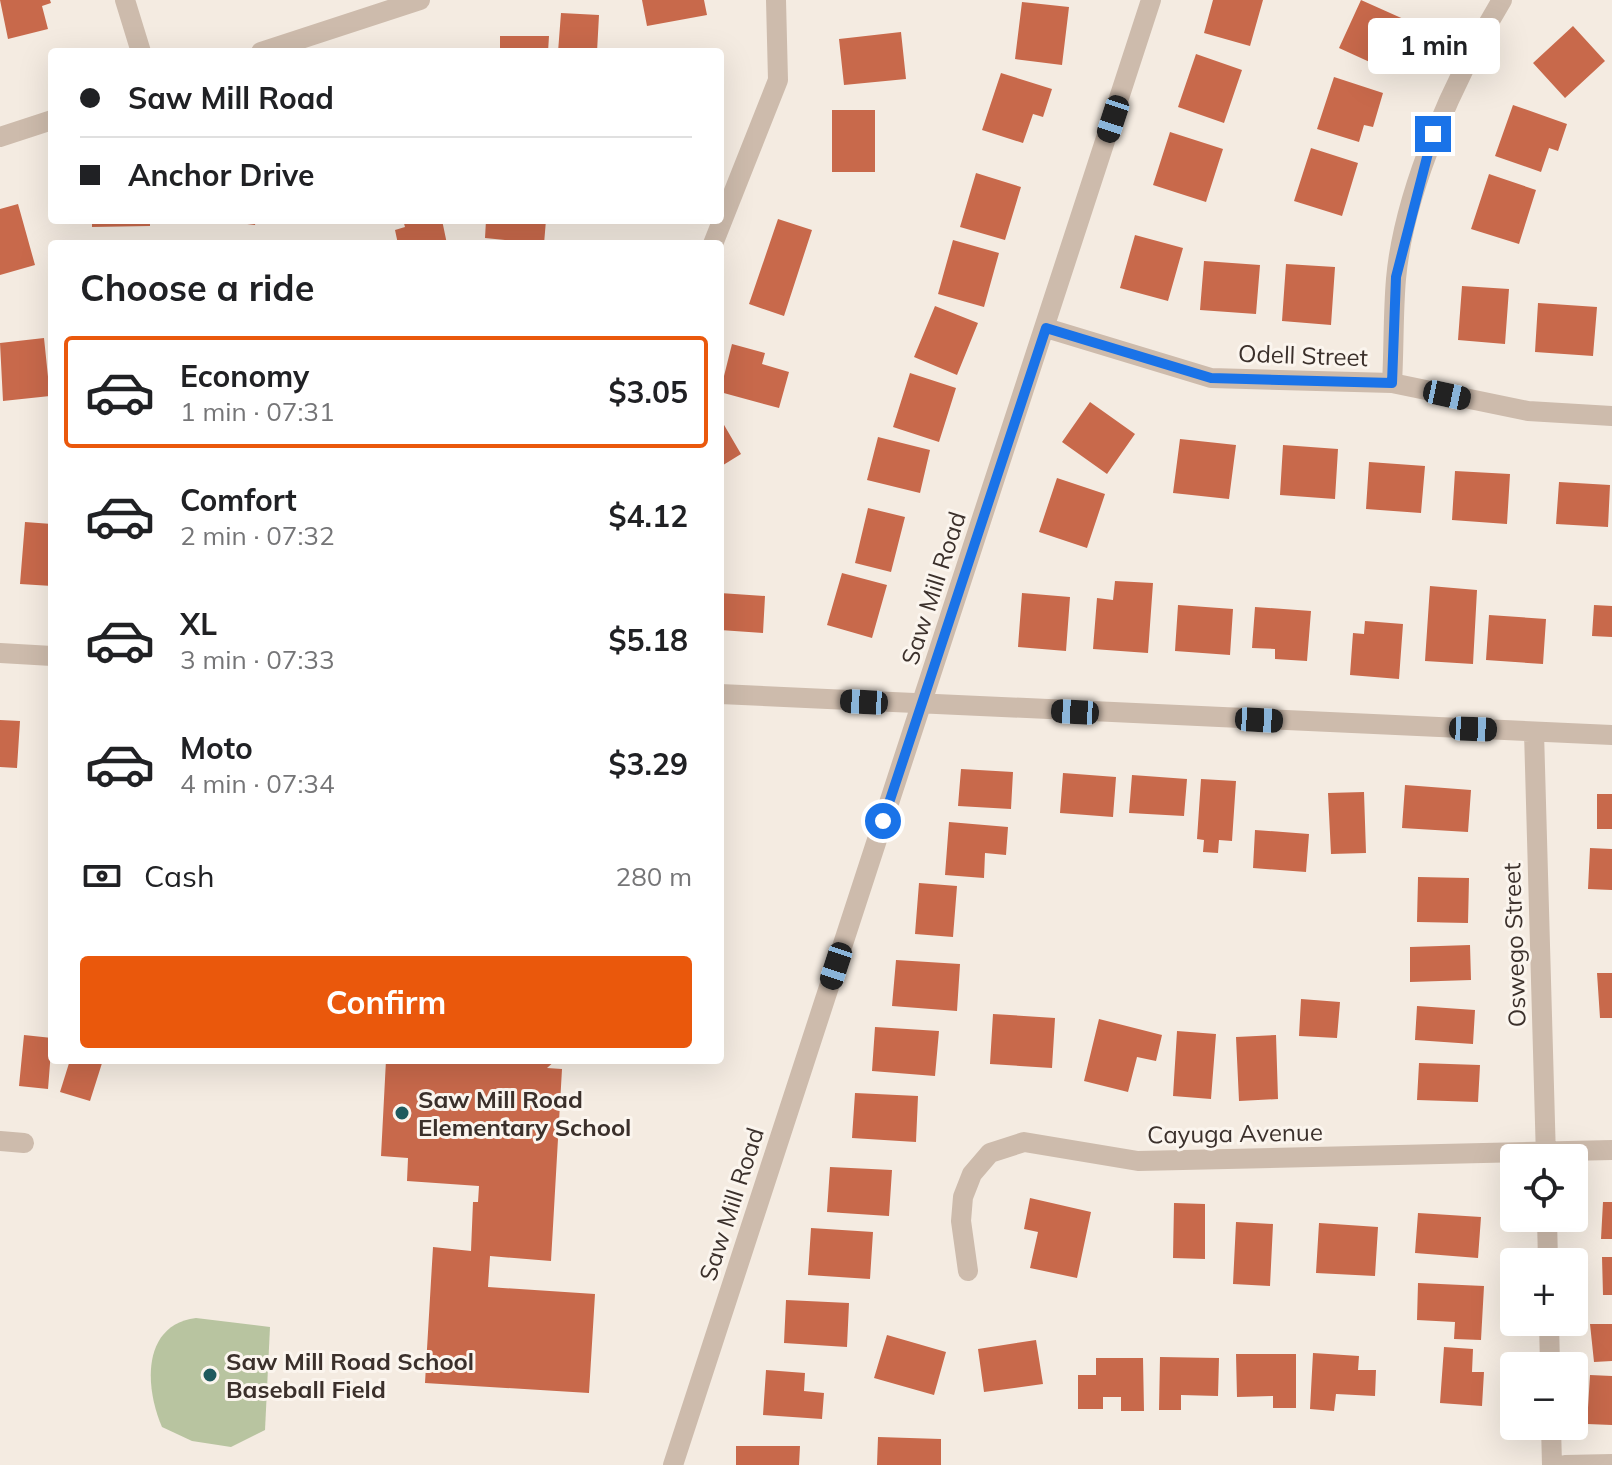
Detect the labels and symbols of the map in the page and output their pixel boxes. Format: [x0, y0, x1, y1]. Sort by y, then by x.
callout: 1 min [1367, 18, 1499, 74]
car [1094, 92, 1132, 146]
route end [1415, 116, 1451, 152]
street label: Odell Street [1237, 338, 1369, 372]
car [1421, 378, 1473, 412]
street label: Saw Mill Road [894, 508, 972, 668]
car [839, 689, 889, 715]
car [1050, 699, 1100, 725]
car [1234, 707, 1284, 733]
car [1449, 716, 1497, 742]
route start [865, 803, 901, 839]
street label: Oswego Street [1496, 862, 1532, 1028]
car [817, 939, 855, 993]
place label: Saw Mill Road Elementary School [418, 1084, 631, 1142]
marker: Saw Mill Road Elementary School [393, 1104, 411, 1122]
street label: Cayuga Avenue [1147, 1116, 1323, 1150]
street label: Saw Mill Road [692, 1124, 770, 1284]
place label: Saw Mill Road School Baseball Field [226, 1346, 474, 1404]
marker: Saw Mill Road School Baseball Field [201, 1366, 219, 1384]

